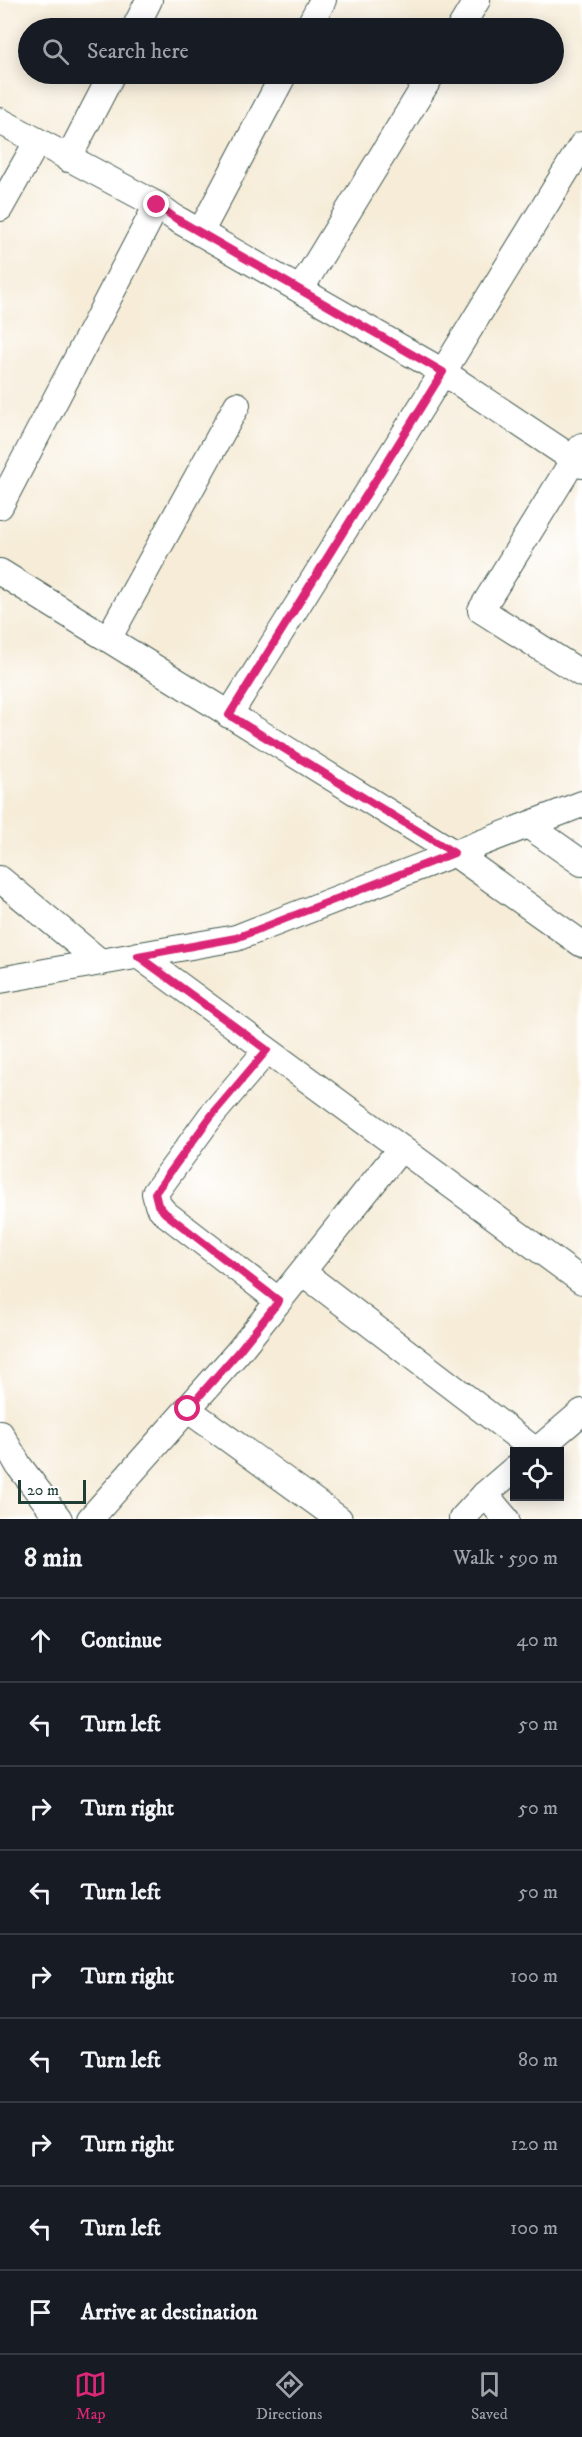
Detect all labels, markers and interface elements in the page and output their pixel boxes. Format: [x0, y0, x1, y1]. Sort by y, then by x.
search box [18, 18, 564, 84]
icon: search [39, 35, 72, 68]
text: Search here [87, 38, 189, 65]
route end [143, 191, 169, 217]
route start [174, 1395, 200, 1421]
map controls [510, 1447, 564, 1501]
button: locate [510, 1447, 564, 1501]
scale bar [18, 1477, 86, 1504]
text: 20 m [27, 1480, 59, 1500]
text: 8 min [24, 1542, 82, 1575]
text: Walk · 590 m [453, 1546, 558, 1571]
icon: ahead [24, 1624, 57, 1657]
text: Continue [81, 1627, 162, 1654]
text: 40 m [516, 1628, 558, 1653]
icon: left [24, 1708, 57, 1741]
text: Turn left [81, 1711, 161, 1738]
text: 50 m [518, 1712, 558, 1737]
icon: right [24, 1792, 57, 1825]
text: Turn right [81, 1795, 174, 1822]
text: 50 m [518, 1796, 558, 1821]
icon: left [24, 1876, 57, 1909]
text: Turn left [81, 1879, 161, 1906]
text: 50 m [518, 1880, 558, 1905]
icon: right [24, 1960, 57, 1993]
text: Turn right [81, 1963, 174, 1990]
text: 100 m [510, 1964, 558, 1989]
icon: left [24, 2044, 57, 2077]
text: Turn left [81, 2047, 161, 2074]
text: 80 m [518, 2048, 558, 2073]
icon: right [24, 2128, 57, 2161]
text: Turn right [81, 2131, 174, 2158]
text: 120 m [511, 2132, 558, 2157]
icon: left [24, 2212, 57, 2245]
text: Turn left [81, 2215, 161, 2242]
text: 100 m [510, 2216, 558, 2241]
icon: arrive [24, 2296, 57, 2329]
text: Arrive at destination [81, 2299, 258, 2326]
tab: Map [74, 2368, 107, 2424]
tab: Directions [256, 2368, 322, 2424]
tab: Saved [471, 2368, 508, 2424]

